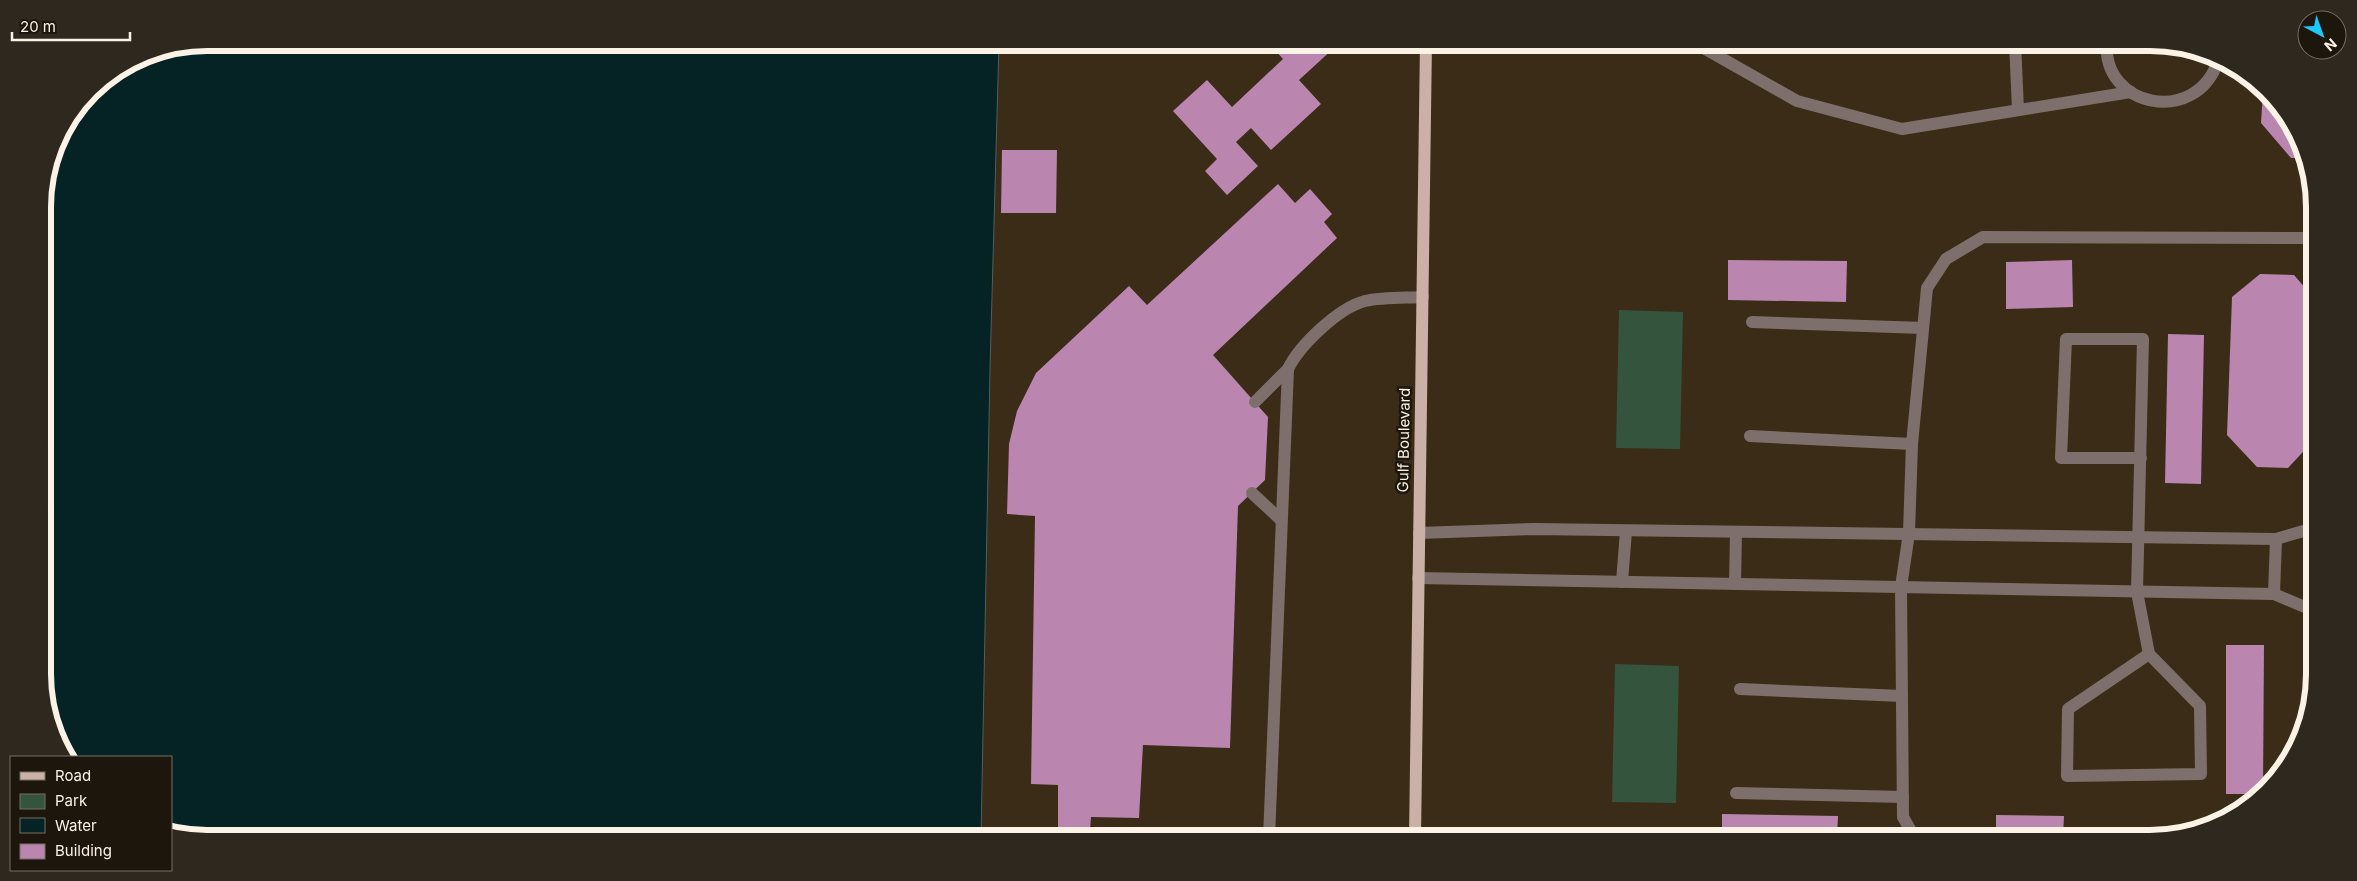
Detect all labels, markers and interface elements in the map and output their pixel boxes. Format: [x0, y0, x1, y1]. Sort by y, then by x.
scale bar [12, 10, 130, 42]
north arrow [2297, 10, 2347, 60]
text: 20 m [20, 17, 56, 36]
text: N [2321, 35, 2340, 55]
street label: Gulf Boulevard [1393, 388, 1414, 492]
legend [10, 756, 172, 871]
text: Road [55, 766, 91, 785]
text: Park [55, 791, 88, 810]
text: Water [55, 816, 97, 835]
text: Building [55, 841, 112, 860]

